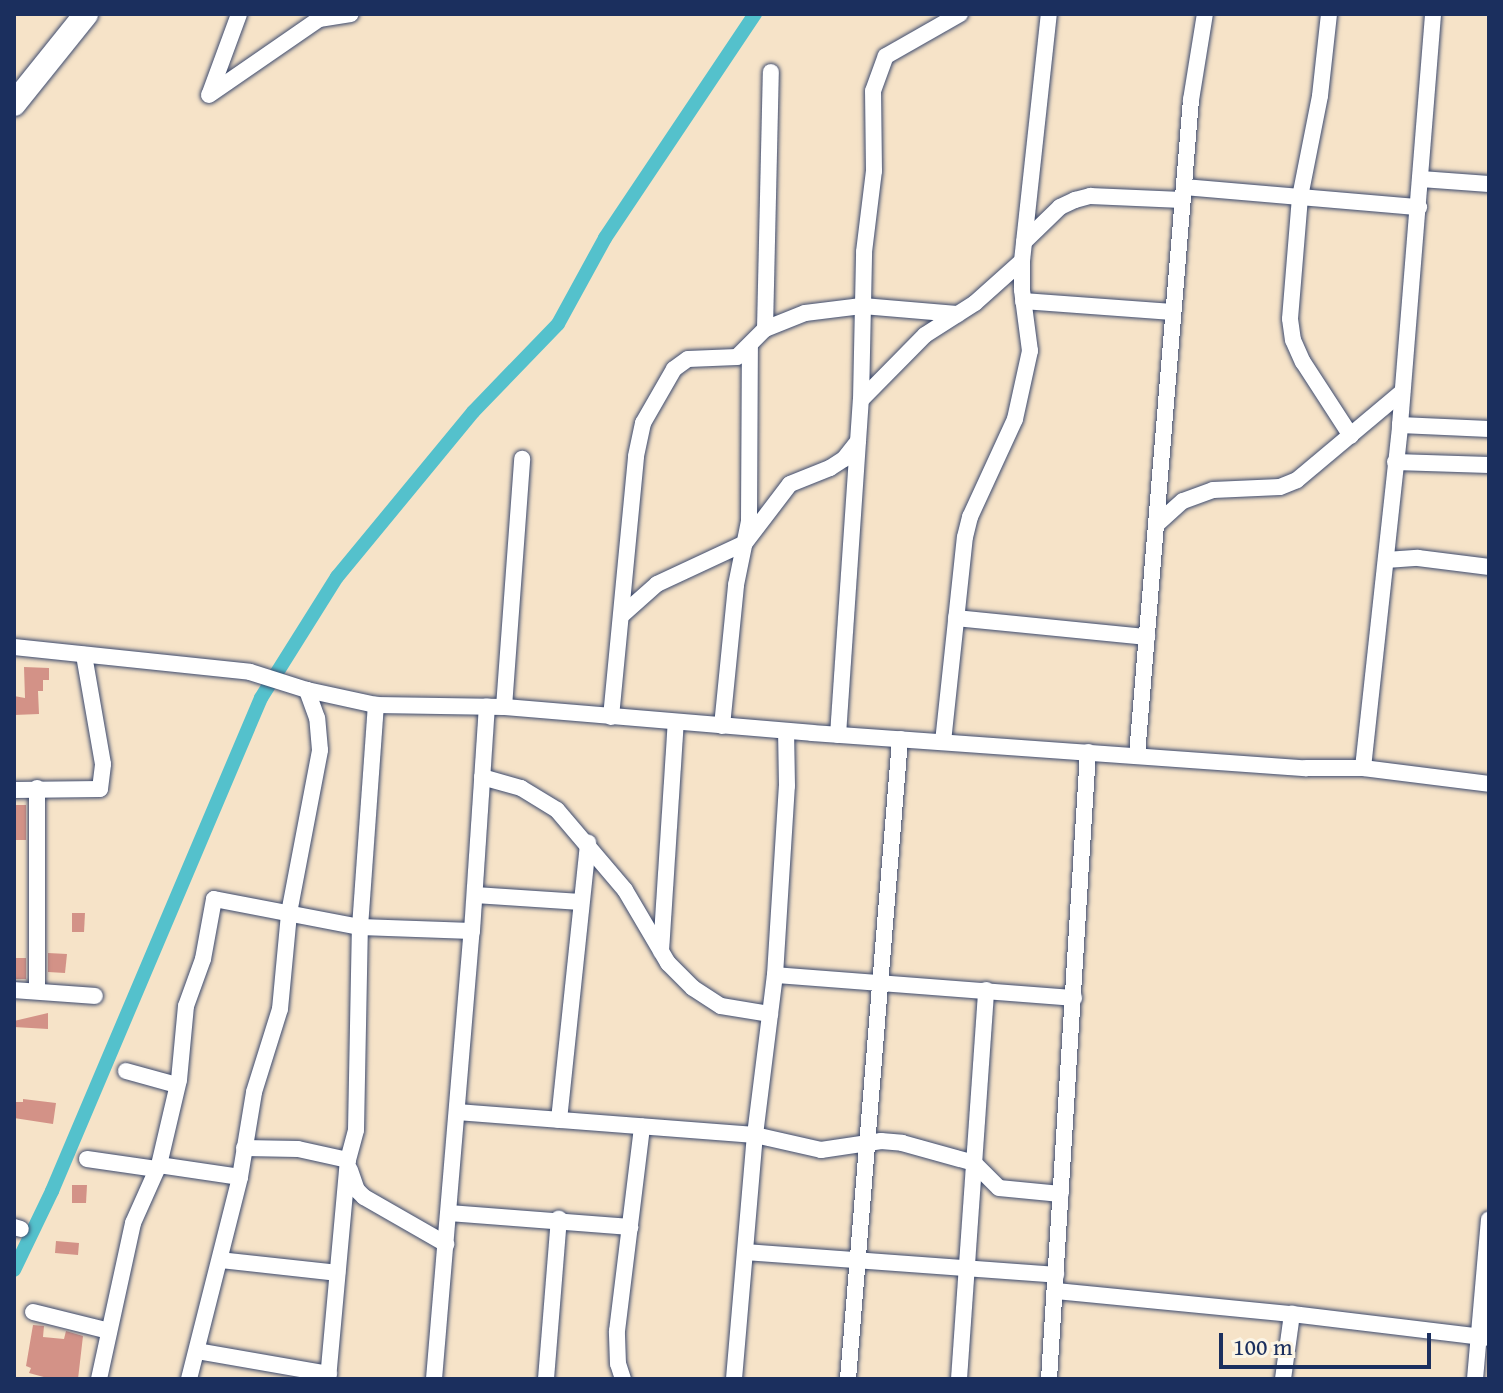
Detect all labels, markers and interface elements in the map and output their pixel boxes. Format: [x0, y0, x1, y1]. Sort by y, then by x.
scale bar [1223, 1317, 1435, 1367]
text: 100 m [1233, 1329, 1293, 1364]

